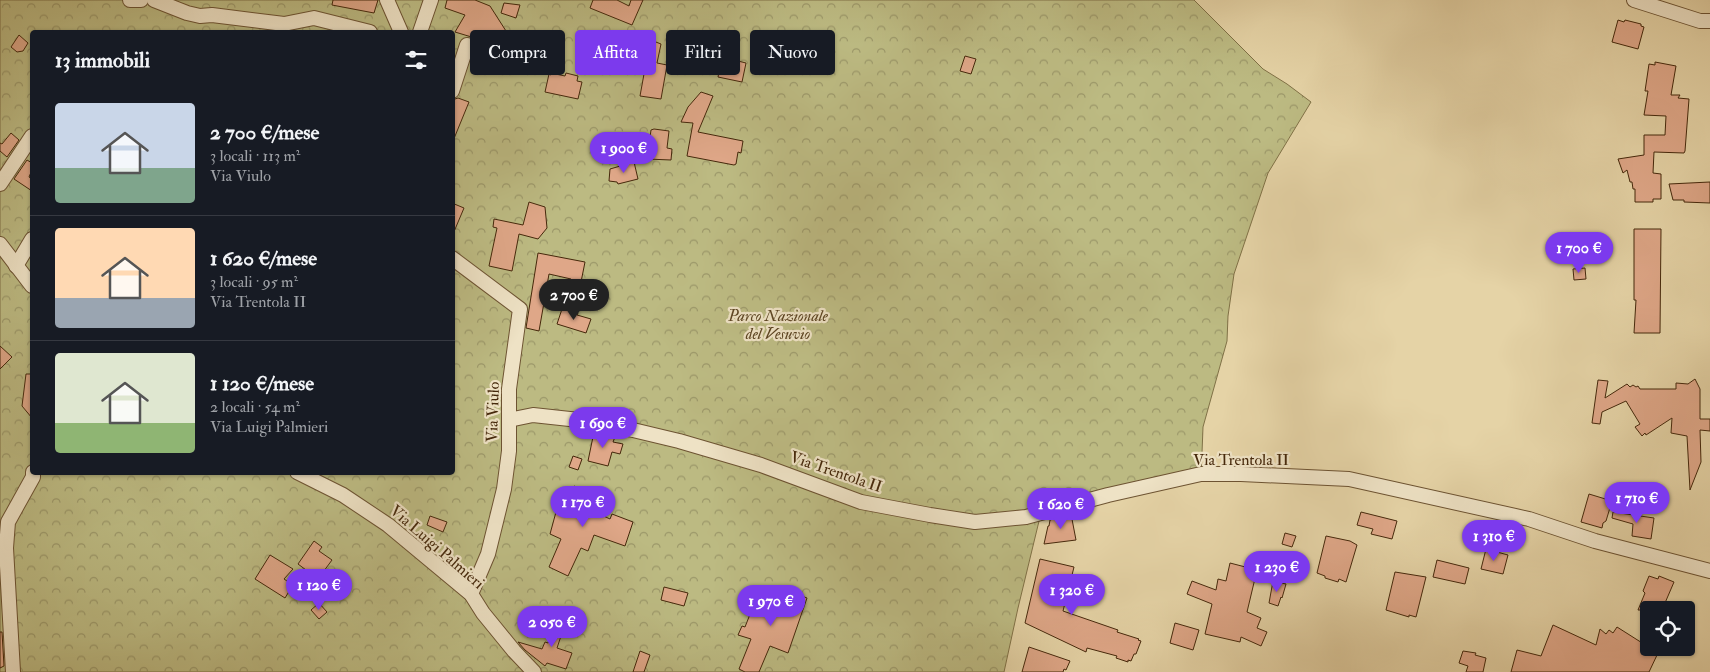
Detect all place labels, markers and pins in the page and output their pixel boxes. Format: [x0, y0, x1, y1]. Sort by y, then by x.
pin: 1 900 € [578, 132, 670, 174]
pin: 1 700 € [1533, 232, 1625, 274]
pin: 2 700 € [528, 278, 620, 321]
pin: 1 690 € [557, 406, 649, 449]
pin: 1 710 € [1591, 482, 1683, 524]
pin: 1 170 € [537, 486, 629, 528]
pin: 1 620 € [1015, 488, 1107, 530]
pin: 1 310 € [1448, 520, 1540, 562]
pin: 1 230 € [1231, 550, 1323, 593]
pin: 1 120 € [273, 568, 365, 611]
pin: 1 320 € [1026, 574, 1118, 616]
pin: 1 970 € [725, 584, 817, 627]
pin: 2 050 € [506, 606, 598, 648]

